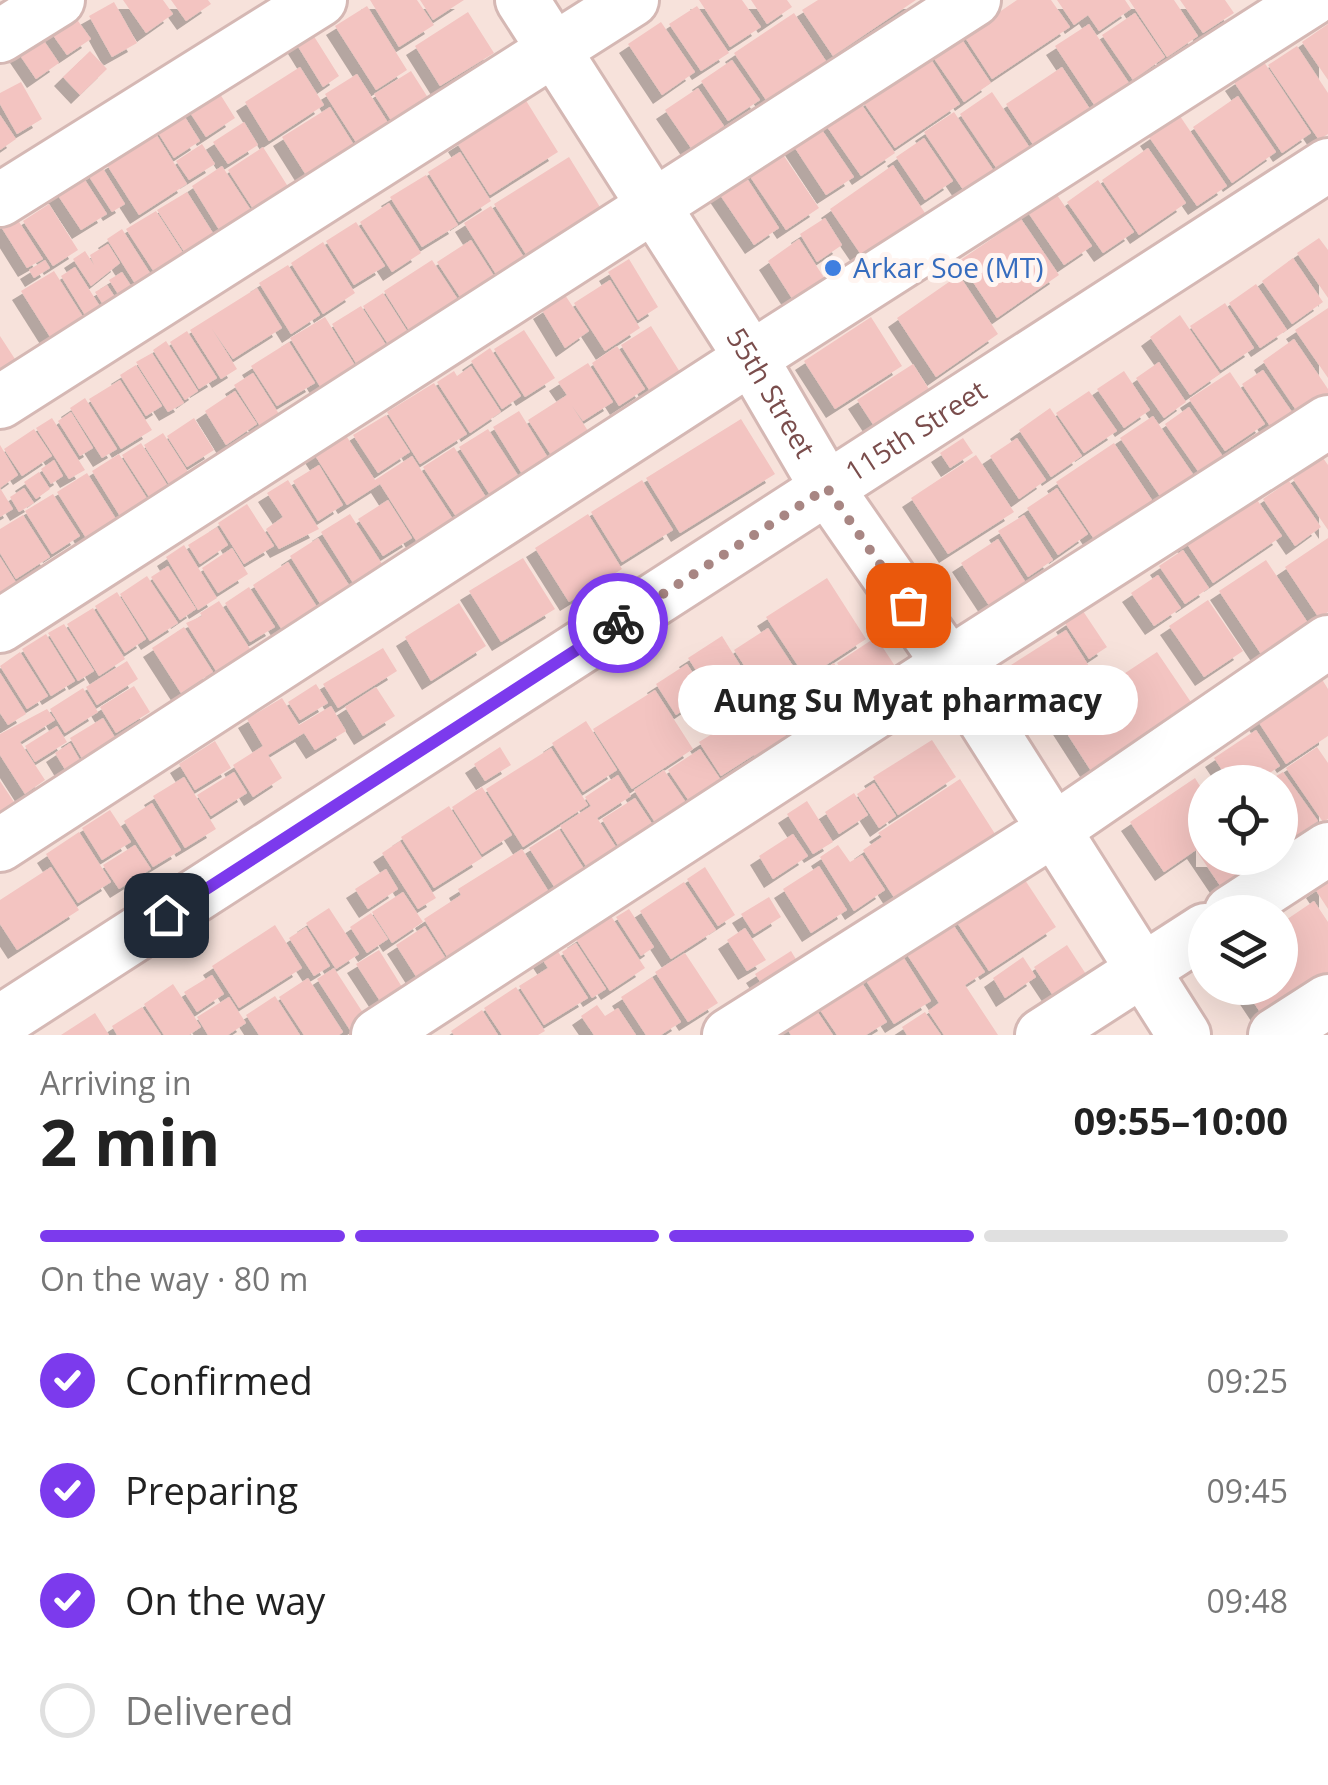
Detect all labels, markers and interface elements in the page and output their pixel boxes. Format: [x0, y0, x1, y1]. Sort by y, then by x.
place label: Arkar Soe (MT) [853, 248, 1043, 286]
marker: Arkar Soe (MT) [822, 257, 844, 279]
street label: 55th Street [718, 320, 825, 464]
street label: 115th Street [837, 371, 993, 490]
pin [866, 563, 951, 648]
courier [568, 573, 668, 673]
icon: bag [881, 578, 936, 633]
icon: bike [591, 596, 646, 651]
callout: Aung Su Myat pharmacy [678, 665, 1138, 735]
text: Aung Su Myat pharmacy [714, 678, 1102, 721]
map controls [1188, 765, 1298, 1005]
button: locate [1188, 765, 1298, 875]
pin [124, 873, 209, 958]
icon: home [139, 888, 194, 943]
button: layers [1188, 895, 1298, 1005]
text: Arriving in [40, 1061, 192, 1104]
text: 09:55–10:00 [1074, 1094, 1288, 1146]
text: 2 min [40, 1097, 220, 1185]
text: On the way · 80 m [40, 1257, 308, 1300]
icon: check [40, 1353, 95, 1408]
text: Confirmed [125, 1354, 313, 1406]
text: 09:25 [1206, 1359, 1288, 1402]
icon: check [40, 1463, 95, 1518]
text: Preparing [125, 1464, 298, 1516]
text: 09:45 [1206, 1469, 1288, 1512]
icon: check [40, 1573, 95, 1628]
text: On the way [125, 1574, 325, 1626]
text: 09:48 [1206, 1579, 1288, 1622]
text: Delivered [125, 1684, 294, 1736]

